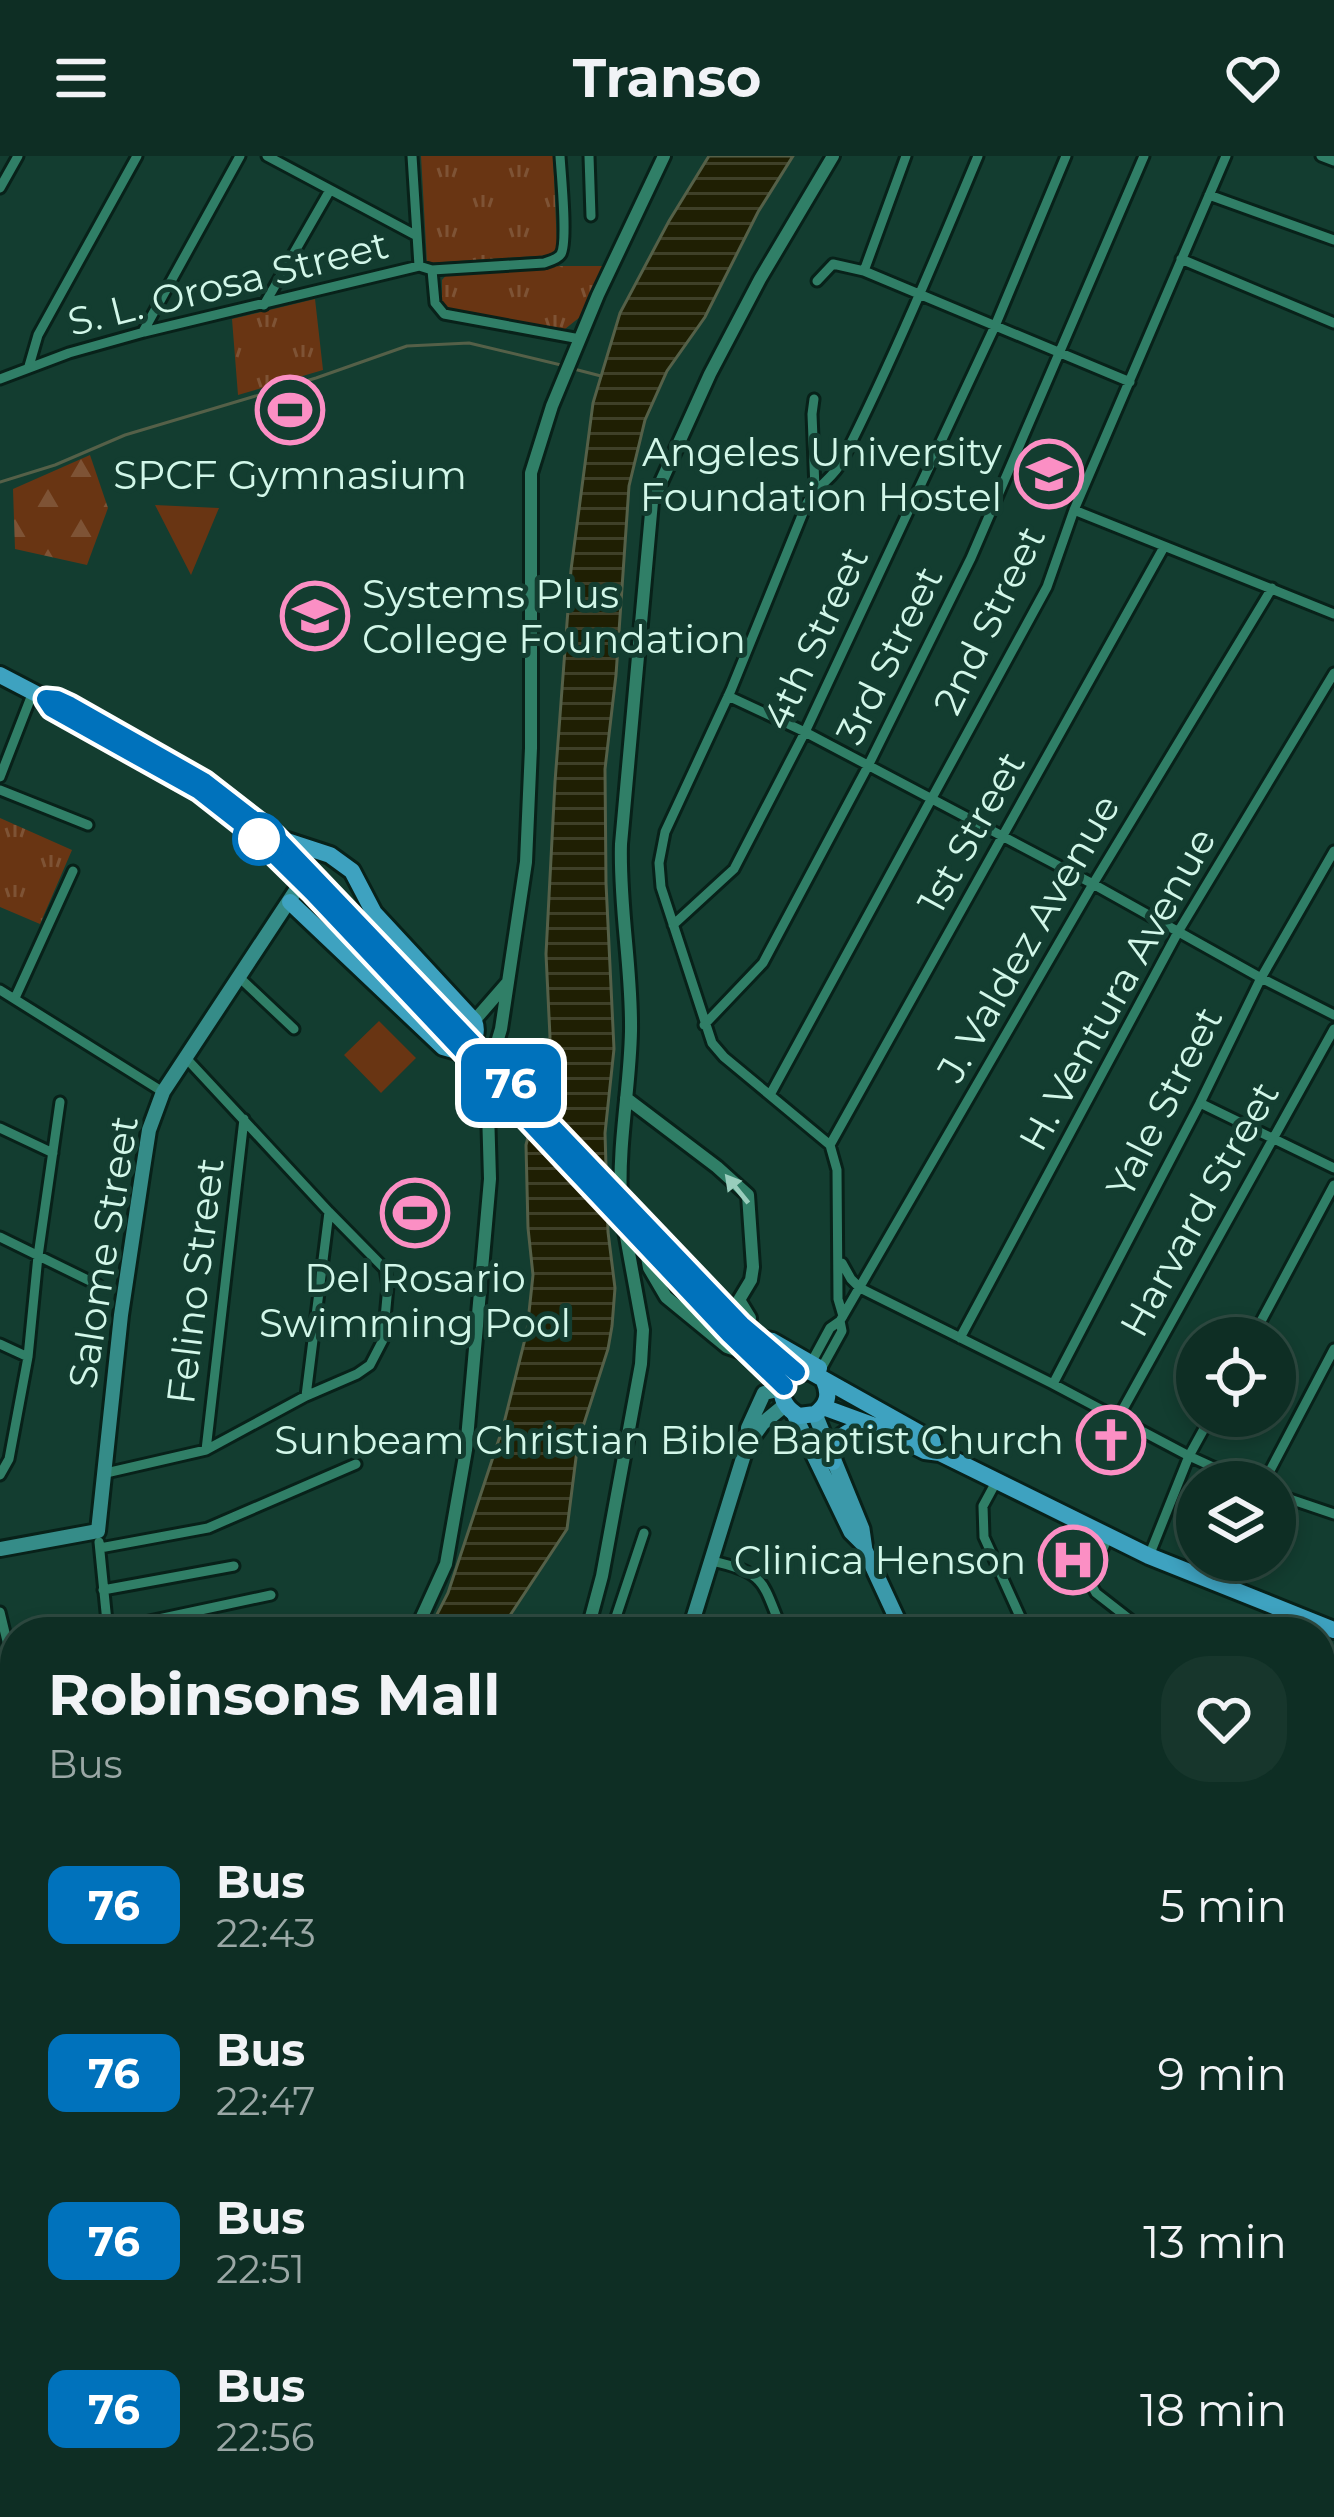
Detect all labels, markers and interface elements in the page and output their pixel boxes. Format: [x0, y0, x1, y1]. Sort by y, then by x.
icon: menu [48, 45, 114, 111]
text: Transo [573, 45, 761, 111]
icon: heart [1220, 45, 1286, 111]
street label: S. L. Orosa Street [63, 220, 393, 346]
sports icon: SPCF Gymnasium [255, 375, 325, 445]
place label: Angeles University Foundation Hostel [640, 428, 1003, 521]
school or university icon: Angeles University Foundation Hostel [1014, 439, 1084, 509]
place label: SPCF Gymnasium [113, 451, 467, 499]
street label: 2nd Street [923, 518, 1055, 722]
street label: 4th Street [752, 539, 878, 737]
street label: 3rd Street [825, 558, 953, 752]
place label: Systems Plus College Foundation [362, 570, 746, 663]
school or university icon: Systems Plus College Foundation [280, 581, 350, 651]
street label: 1st Street [907, 743, 1035, 921]
street label: J. Valdez Avenue [926, 786, 1130, 1091]
unlabelled marker [234, 814, 284, 864]
street label: H. Ventura Avenue [1008, 819, 1226, 1159]
street label: Yale Street [1096, 999, 1232, 1205]
line badge: 76 [457, 1044, 565, 1122]
text: 76 [485, 1057, 537, 1109]
street label: Harvard Street [1109, 1073, 1289, 1345]
street label: Salome Street [58, 1112, 148, 1392]
street label: Felino Street [156, 1155, 234, 1407]
one-way arrow [725, 1173, 751, 1204]
sports icon: Del Rosario Swimming Pool [380, 1178, 450, 1248]
place label: Del Rosario Swimming Pool [259, 1254, 571, 1347]
map controls [1176, 1317, 1296, 1581]
button: locate [1176, 1317, 1296, 1437]
church icon: Sunbeam Christian Bible Baptist Church [1076, 1405, 1146, 1475]
place label: Sunbeam Christian Bible Baptist Church [274, 1416, 1064, 1464]
button: layers [1176, 1461, 1296, 1581]
hospital icon: Clinica Henson [1038, 1525, 1108, 1595]
place label: Clinica Henson [734, 1536, 1026, 1584]
button: heart [1161, 1656, 1287, 1782]
text: Robinsons Mall [48, 1660, 500, 1729]
text: Bus [48, 1740, 123, 1788]
text: Bus [216, 1854, 305, 1909]
text: 5 min [1159, 1878, 1287, 1933]
text: 76 [88, 1879, 140, 1931]
text: 22:43 [216, 1909, 316, 1957]
text: Bus [216, 2022, 305, 2077]
text: 9 min [1158, 2046, 1287, 2101]
text: 76 [88, 2047, 140, 2099]
text: 22:47 [216, 2077, 315, 2125]
text: Bus [216, 2190, 305, 2245]
text: 13 min [1143, 2214, 1287, 2269]
text: 76 [88, 2215, 140, 2267]
text: 22:51 [216, 2245, 305, 2293]
text: Bus [216, 2358, 305, 2413]
text: 18 min [1140, 2382, 1287, 2437]
text: 76 [88, 2383, 140, 2435]
text: 22:56 [216, 2413, 314, 2461]

